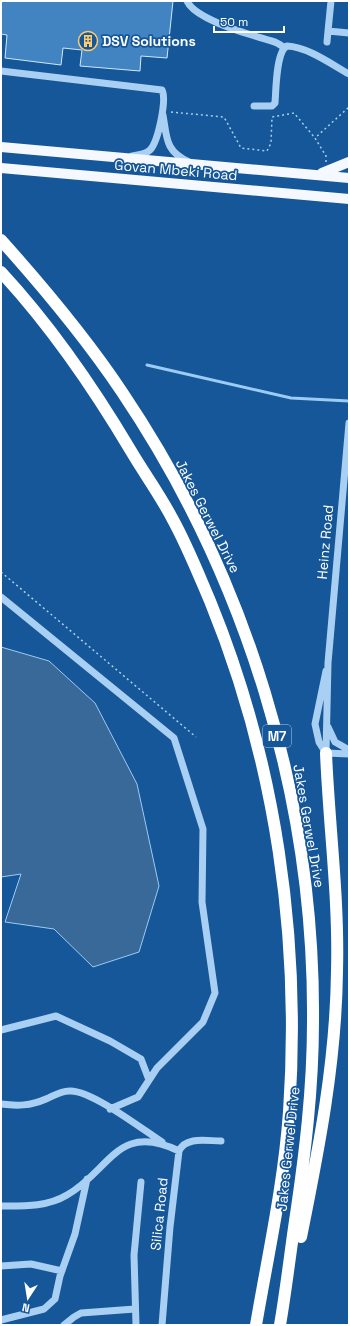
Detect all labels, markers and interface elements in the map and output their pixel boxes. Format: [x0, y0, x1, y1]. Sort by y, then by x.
scale bar [214, 8, 284, 34]
text: 50 m [220, 14, 248, 30]
building icon: DSV Solutions [77, 30, 99, 52]
place label: DSV Solutions [102, 32, 196, 50]
street label: Govan Mbeki Road [114, 156, 238, 184]
street label: Jakes Gerwel Drive [172, 456, 244, 576]
street label: Heinz Road [313, 504, 337, 580]
road number: M7 [263, 725, 291, 747]
street label: Jakes Gerwel Drive [289, 763, 329, 889]
street label: Jakes Gerwel Drive [273, 1086, 303, 1212]
street label: Silica Road [146, 1177, 172, 1251]
north arrow [8, 1278, 48, 1318]
text: N [21, 1300, 31, 1315]

